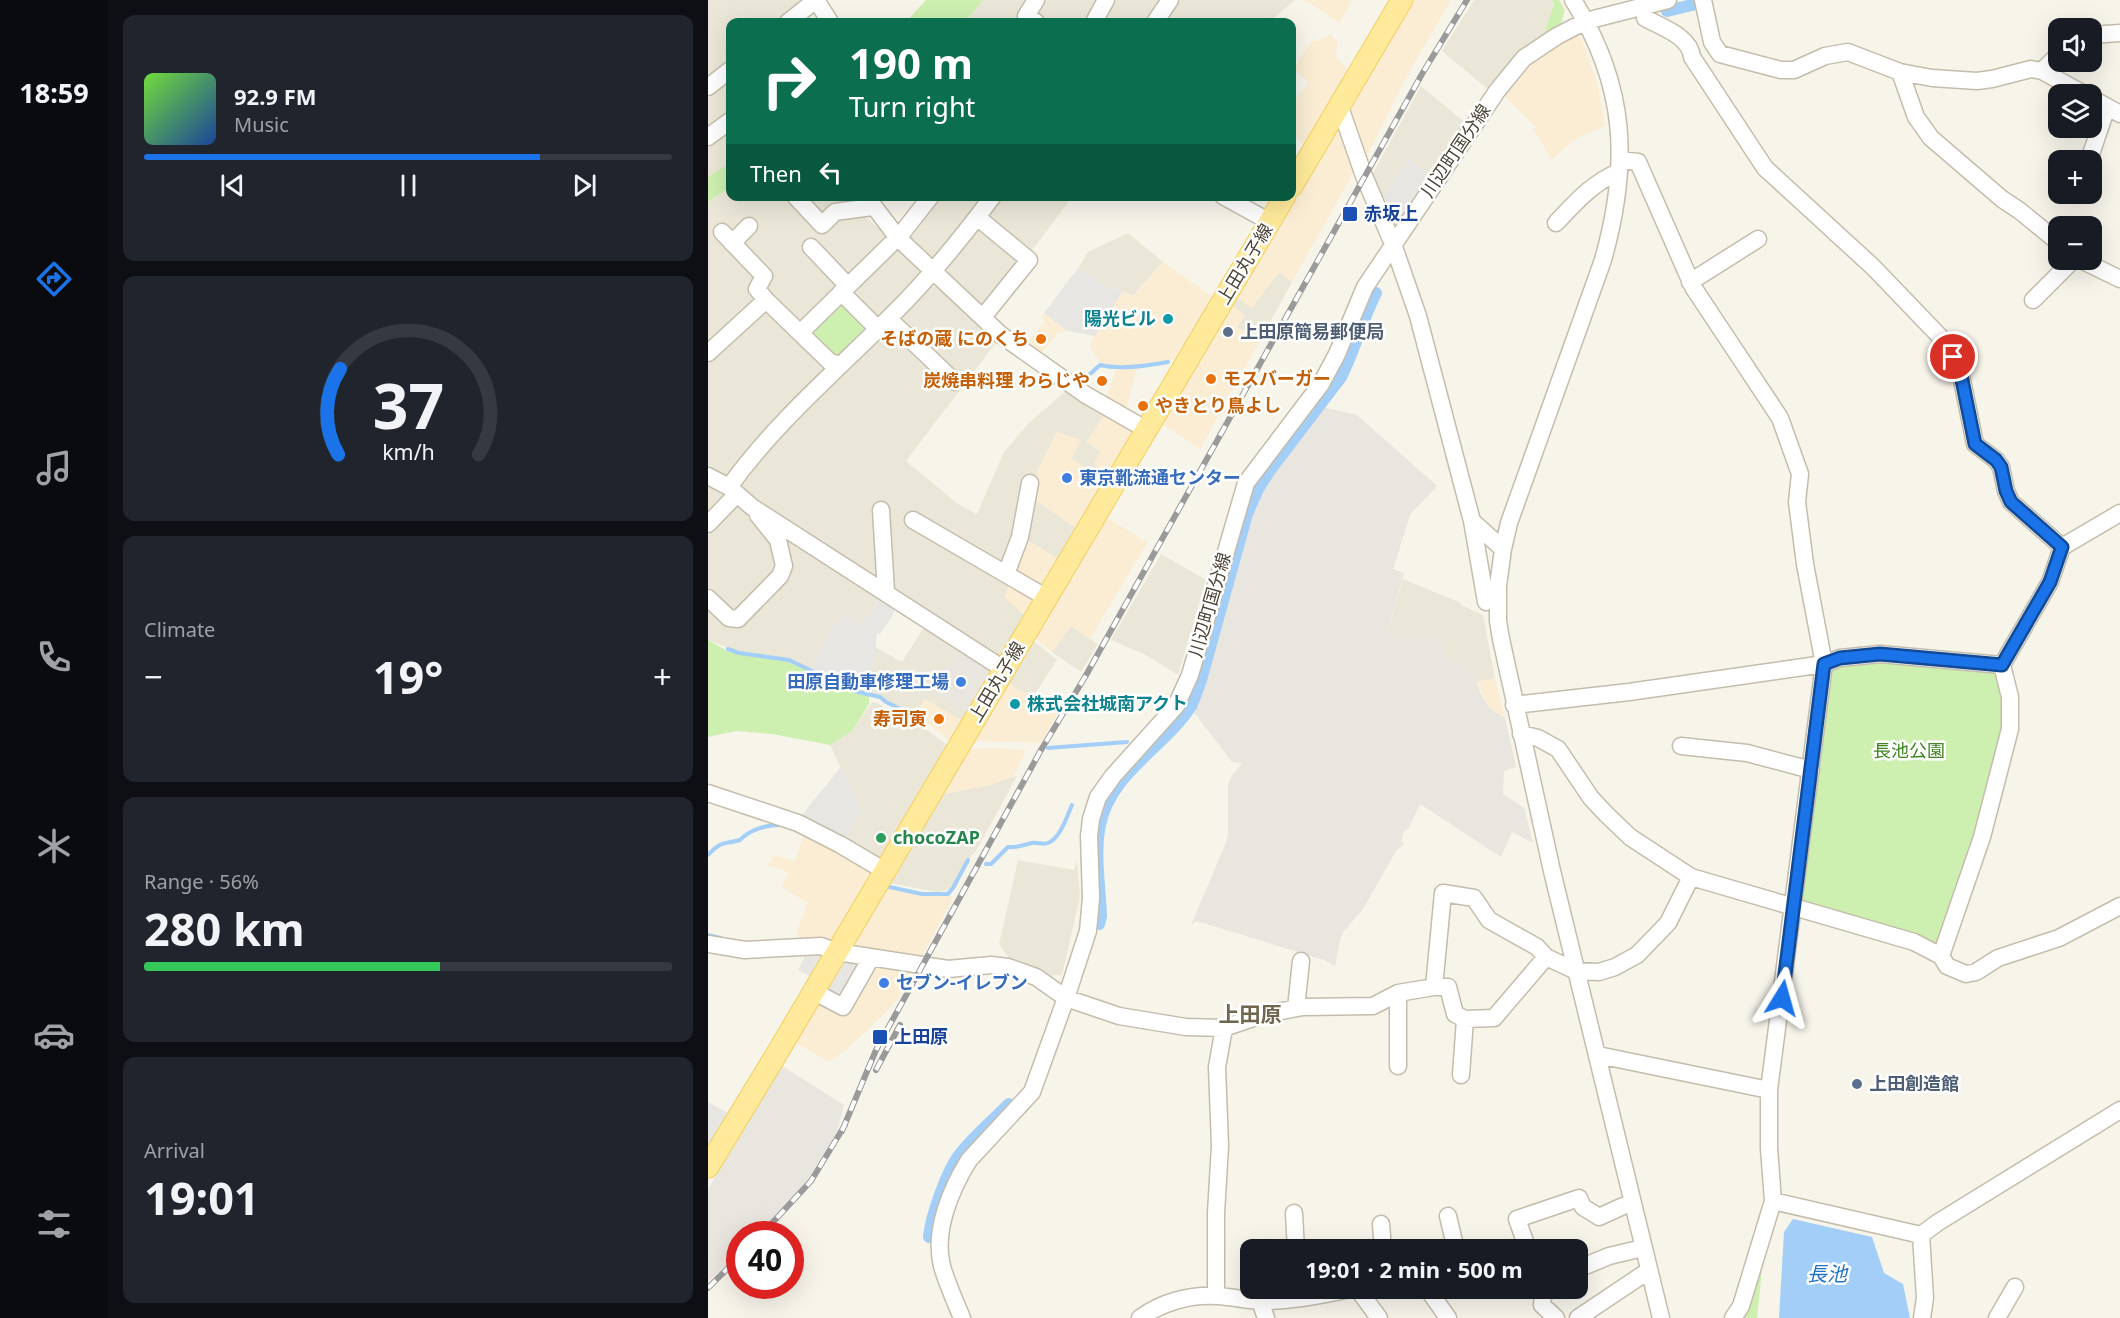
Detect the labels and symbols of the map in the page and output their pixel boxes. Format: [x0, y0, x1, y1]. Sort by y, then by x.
street label: 川辺町国分線 [1415, 99, 1495, 202]
place label: 赤坂上 [1364, 201, 1418, 225]
marker: 赤坂上 [1341, 205, 1359, 223]
street label: 上田丸子線 [1211, 219, 1278, 308]
place label: 陽光ビル [1084, 306, 1156, 330]
marker: 陽光ビル [1161, 312, 1175, 326]
place label: 上田原簡易郵便局 [1240, 319, 1384, 343]
marker: 上田原簡易郵便局 [1221, 325, 1235, 339]
place label: そばの蔵 にのくち [880, 326, 1029, 350]
pin [1927, 331, 1978, 382]
marker: そばの蔵 にのくち [1034, 332, 1048, 346]
place label: モスバーガー [1223, 366, 1331, 390]
place label: 炭焼串料理 わらじや [923, 368, 1090, 392]
marker: モスバーガー [1204, 372, 1218, 386]
marker: 炭焼串料理 わらじや [1095, 374, 1109, 388]
place label: やきとり鳥よし [1155, 393, 1281, 417]
marker: やきとり鳥よし [1136, 399, 1150, 413]
place label: 東京靴流通センター [1079, 465, 1241, 489]
marker: 東京靴流通センター [1060, 471, 1074, 485]
street label: 川辺町国分線 [1183, 550, 1235, 660]
street label: 上田丸子線 [963, 637, 1030, 726]
place label: 田原自動車修理工場 [787, 669, 949, 693]
marker: 田原自動車修理工場 [954, 675, 968, 689]
place label: 株式会社城南アクト [1027, 691, 1188, 715]
marker: 株式会社城南アクト [1008, 697, 1022, 711]
place label: 寿司寅 [873, 706, 927, 730]
marker: 寿司寅 [932, 712, 946, 726]
park label: 長池公園 [1873, 738, 1945, 762]
place label: chocoZAP [893, 825, 980, 849]
marker: chocoZAP [874, 831, 888, 845]
position arrow [1750, 966, 1814, 1030]
place label: セブン-イレブン [896, 970, 1028, 994]
marker: セブン-イレブン [877, 976, 891, 990]
district label: 上田原 [1219, 1000, 1282, 1028]
place label: 上田原 [894, 1024, 948, 1048]
marker: 上田原 [871, 1028, 889, 1046]
place label: 上田創造館 [1869, 1071, 1959, 1095]
marker: 上田創造館 [1850, 1077, 1864, 1091]
speed limit sign: 40 [726, 1221, 804, 1299]
water label: 長池 [1807, 1260, 1849, 1287]

